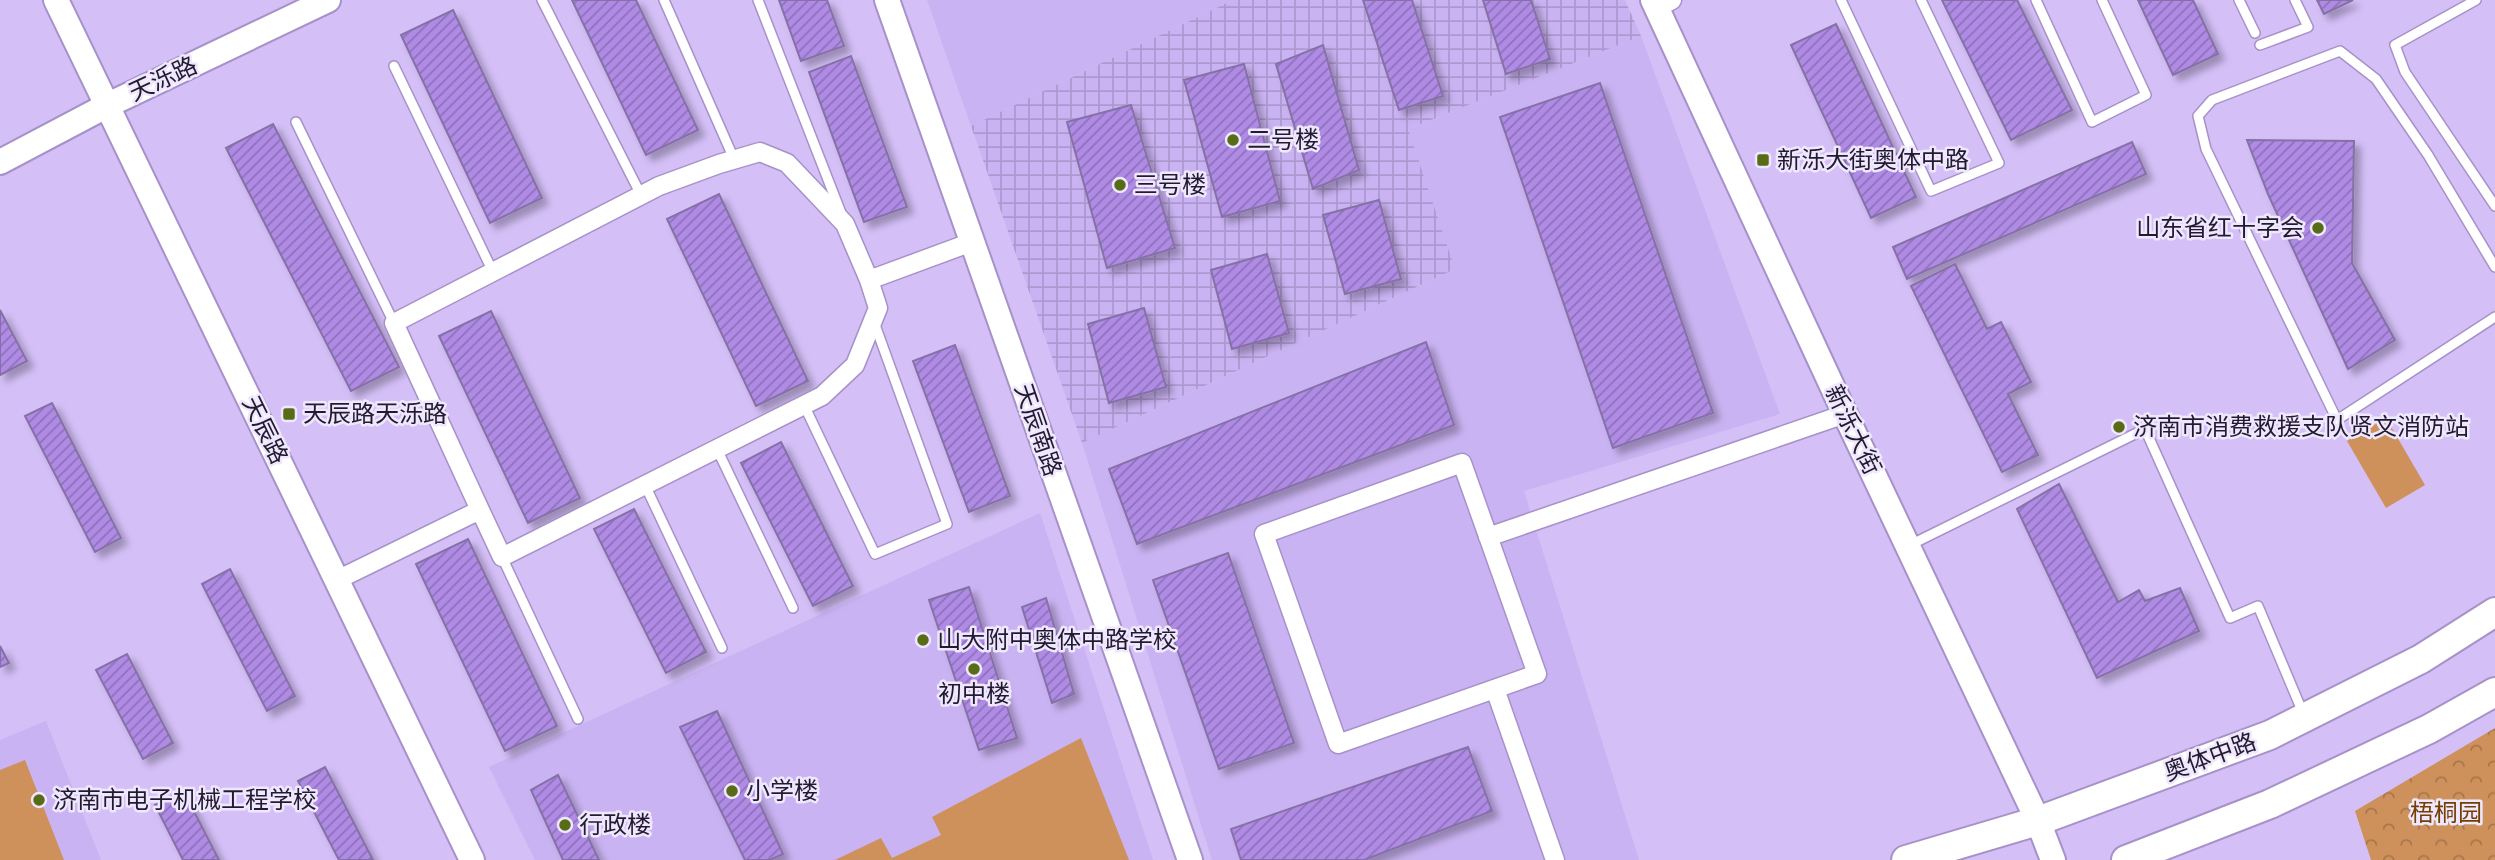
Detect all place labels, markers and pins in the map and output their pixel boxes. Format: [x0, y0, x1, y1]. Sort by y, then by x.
place label: 二号楼 [1247, 126, 1319, 153]
marker: 二号楼 [1225, 132, 1241, 148]
place label: 新泺大街奥体中路 [1777, 146, 1969, 173]
marker: 新泺大街奥体中路 [1755, 152, 1771, 168]
place label: 三号楼 [1134, 171, 1206, 198]
marker: 三号楼 [1112, 177, 1128, 193]
place label: 山东省红十字会 [2136, 214, 2304, 241]
marker: 山东省红十字会 [2310, 220, 2326, 236]
place label: 天辰路天泺路 [303, 400, 447, 427]
marker: 天辰路天泺路 [281, 406, 297, 422]
place label: 济南市消费救援支队贤文消防站 [2133, 413, 2469, 440]
marker: 济南市消费救援支队贤文消防站 [2111, 419, 2127, 435]
place label: 山大附中奥体中路学校 [937, 626, 1177, 653]
marker: 山大附中奥体中路学校 [915, 632, 931, 648]
marker: 初中楼 [966, 661, 982, 677]
place label: 初中楼 [938, 680, 1010, 707]
place label: 小学楼 [746, 777, 818, 804]
marker: 小学楼 [724, 783, 740, 799]
place label: 济南市电子机械工程学校 [53, 786, 317, 813]
marker: 济南市电子机械工程学校 [31, 792, 47, 808]
place label: 行政楼 [579, 811, 651, 838]
marker: 行政楼 [557, 817, 573, 833]

